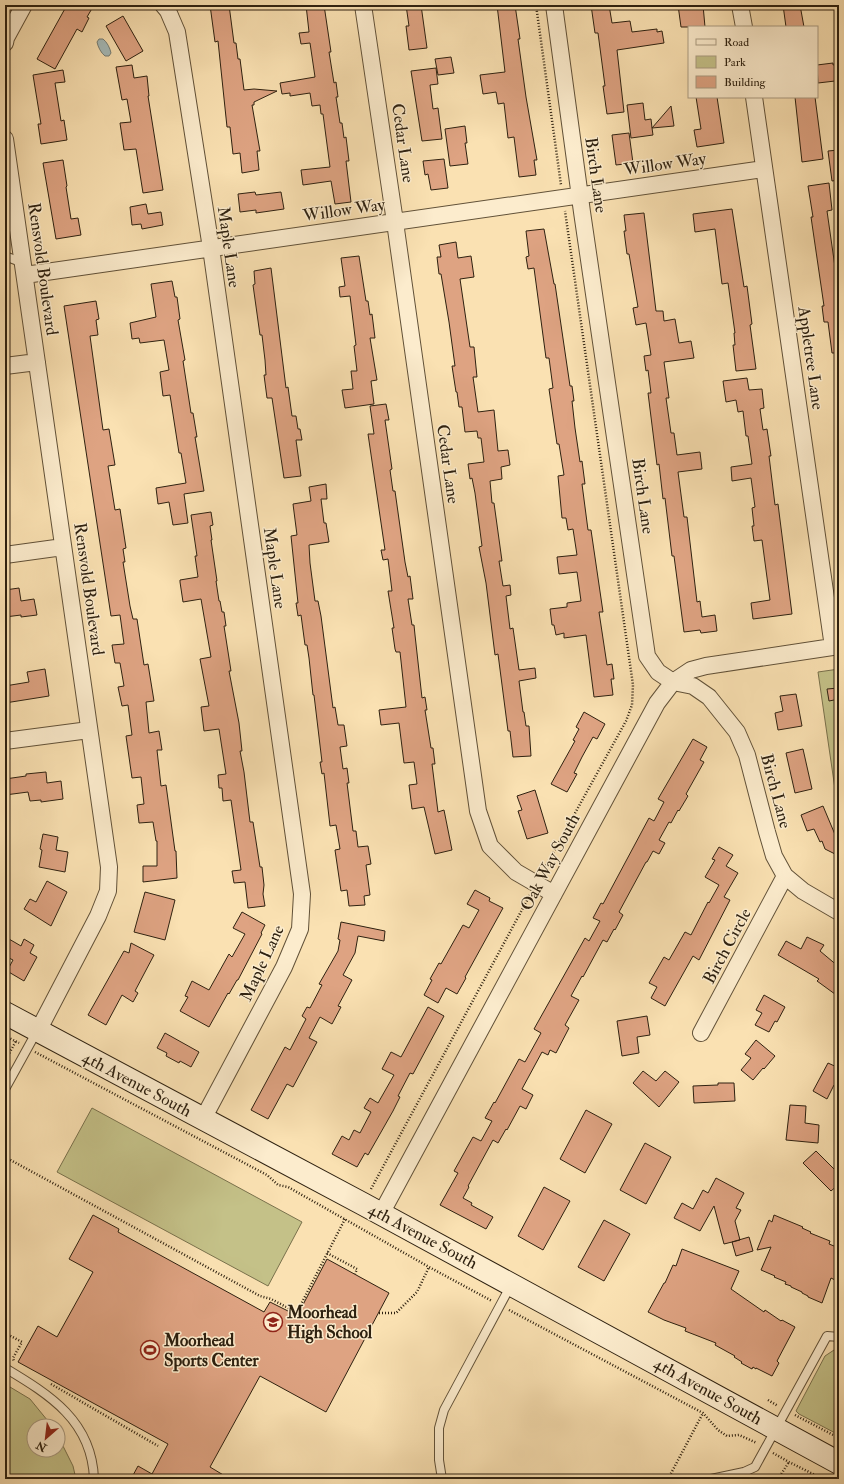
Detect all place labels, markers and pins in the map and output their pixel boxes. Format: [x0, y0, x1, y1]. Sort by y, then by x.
place label: Moorhead High School [286, 1302, 373, 1344]
school or university icon: Moorhead High School [262, 1311, 284, 1333]
place label: Moorhead Sports Center [163, 1330, 259, 1372]
sports icon: Moorhead Sports Center [139, 1339, 161, 1361]

